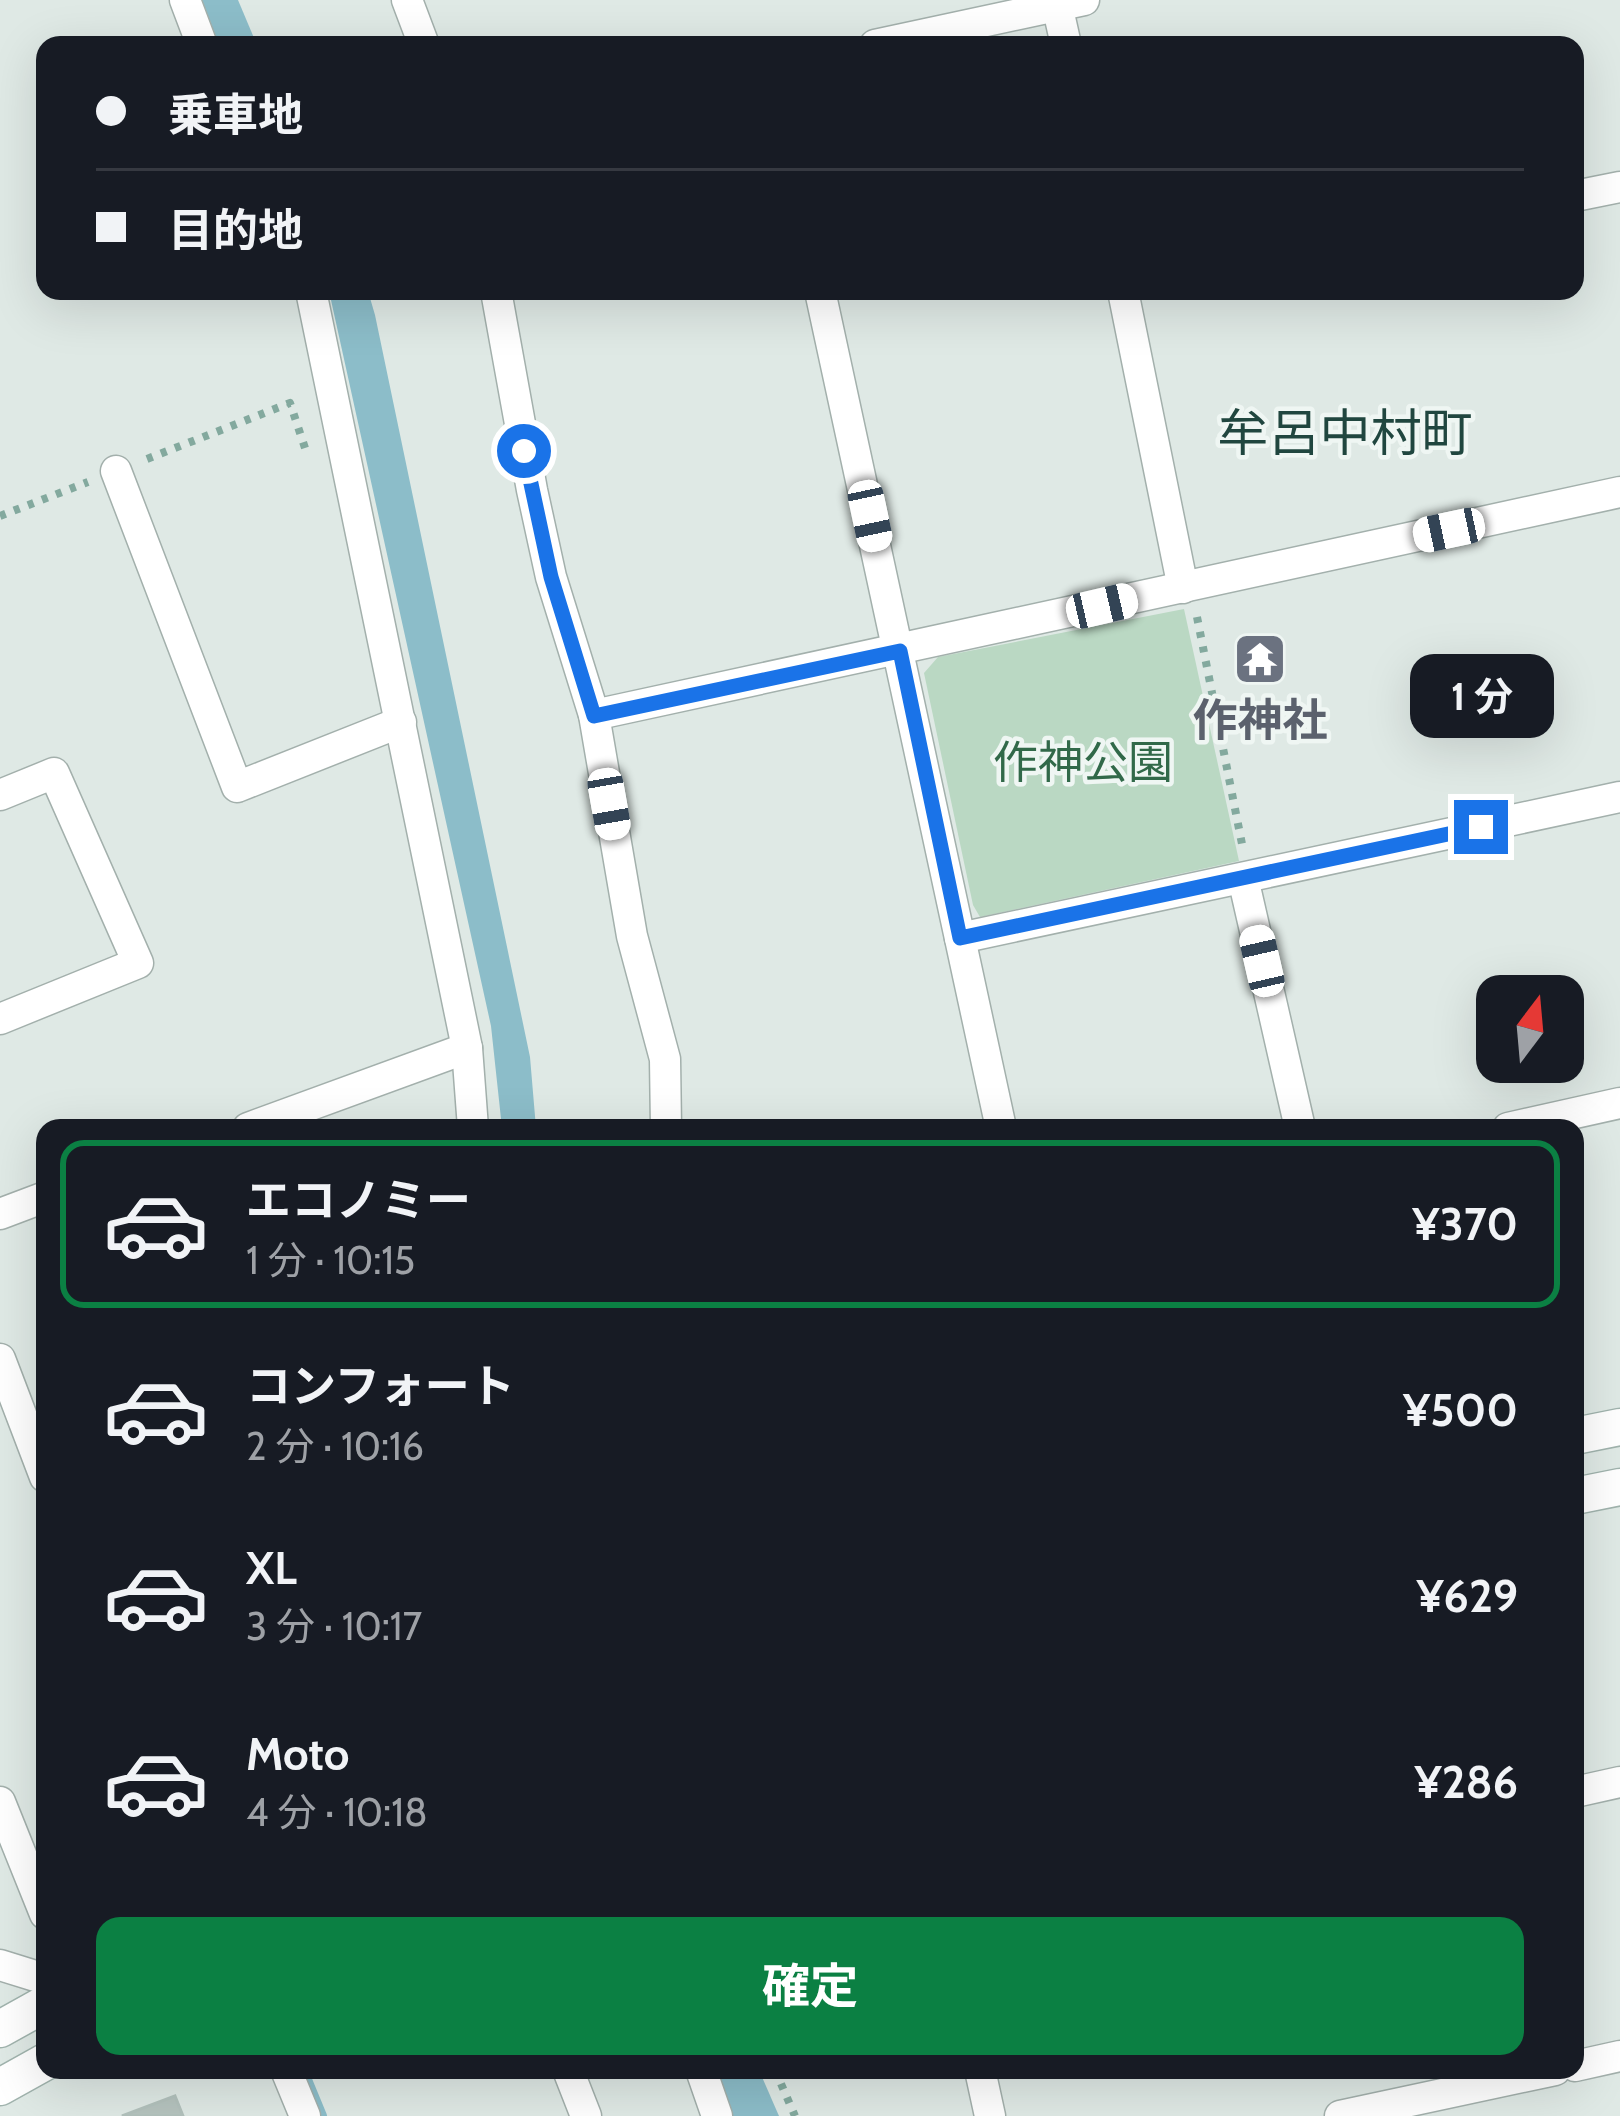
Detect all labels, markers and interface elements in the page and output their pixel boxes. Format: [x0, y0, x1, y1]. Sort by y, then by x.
text: 乗車地 [168, 88, 303, 142]
text: 目的地 [168, 203, 303, 257]
district label: 牟呂中村町 [1217, 402, 1473, 464]
route start [497, 424, 551, 478]
car [845, 477, 895, 555]
car [1410, 505, 1488, 555]
car [1063, 580, 1141, 632]
temple icon: 作神社 [1232, 631, 1288, 687]
callout: 1 分 [1409, 653, 1553, 737]
text: 1 分 [1451, 672, 1513, 720]
place label: 作神社 [1192, 693, 1328, 747]
park label: 作神公園 [993, 735, 1173, 789]
car [585, 765, 633, 843]
route end [1454, 800, 1508, 854]
car [1236, 922, 1288, 1000]
north arrow [1476, 975, 1584, 1083]
map controls [1476, 975, 1584, 1083]
icon: car [102, 1170, 210, 1278]
text: エコノミー [246, 1173, 471, 1227]
text: ¥370 [1412, 1197, 1518, 1251]
text: 1 分 · 10:15 [246, 1236, 415, 1284]
icon: car [102, 1356, 210, 1464]
text: コンフォート [246, 1359, 515, 1413]
text: ¥500 [1403, 1383, 1518, 1437]
text: 2 分 · 10:16 [246, 1422, 424, 1470]
text: XL [246, 1541, 297, 1595]
icon: car [102, 1542, 210, 1650]
text: ¥629 [1416, 1569, 1518, 1623]
text: 3 分 · 10:17 [246, 1602, 422, 1650]
text: Moto [246, 1727, 349, 1781]
icon: car [102, 1728, 210, 1836]
text: ¥286 [1415, 1755, 1518, 1809]
text: 4 分 · 10:18 [246, 1788, 428, 1836]
button: 確定 [96, 1917, 1524, 2055]

